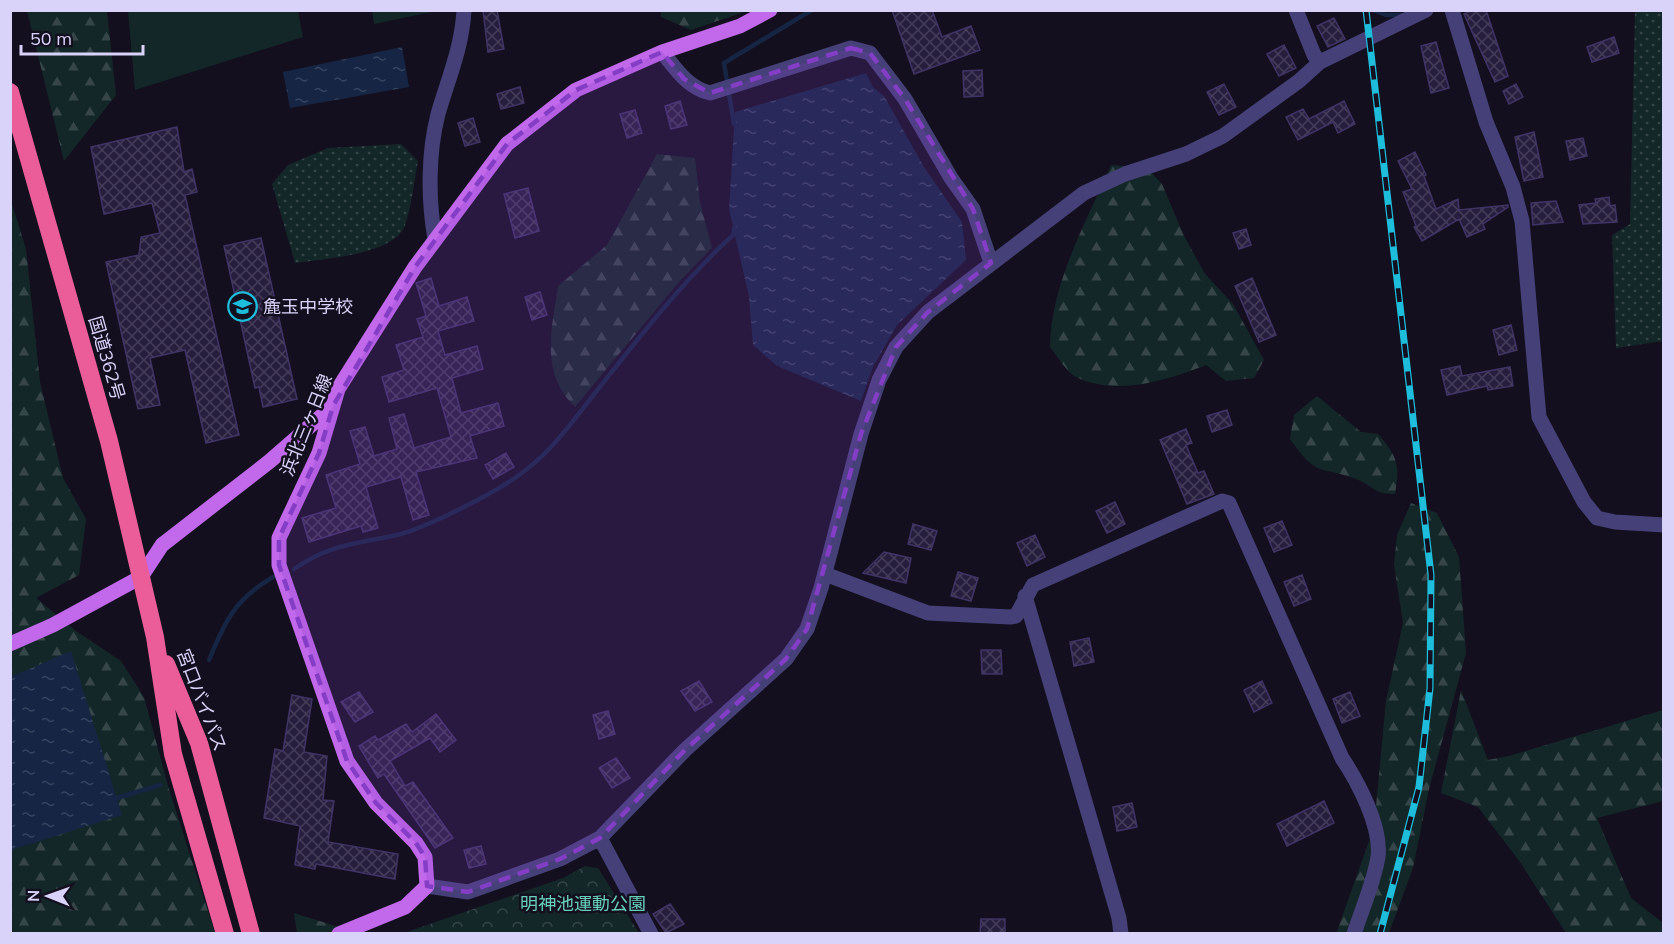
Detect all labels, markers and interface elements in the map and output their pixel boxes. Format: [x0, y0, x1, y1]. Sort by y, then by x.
scale bar [21, 18, 142, 56]
text: 50 m [30, 27, 72, 50]
school or university icon: 麁玉中学校 [226, 290, 258, 322]
place label: 麁玉中学校 [263, 295, 353, 318]
street label: 国道362号 [84, 313, 130, 403]
street label: 浜北三ヶ日線 [275, 371, 337, 479]
street label: 宮口バイパス [172, 646, 232, 754]
north arrow [18, 866, 78, 926]
text: N [23, 890, 43, 902]
park label: 明神池運動公園 [520, 892, 646, 915]

